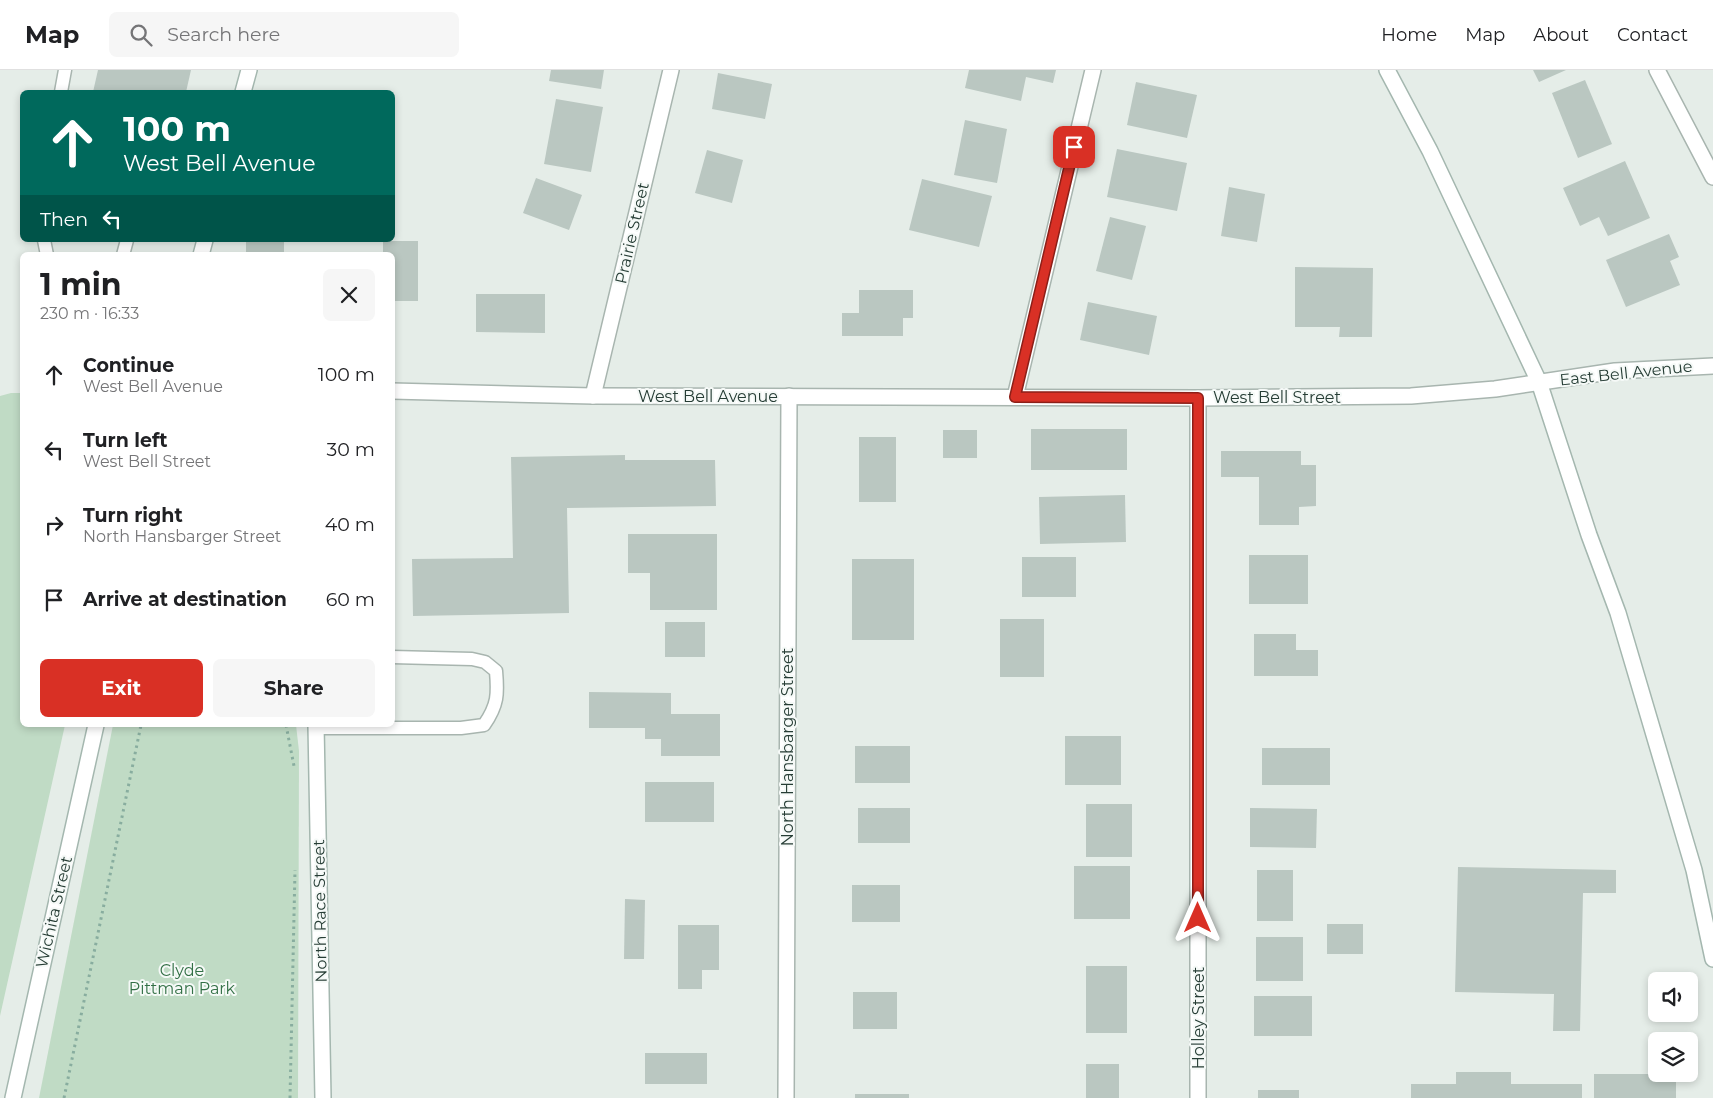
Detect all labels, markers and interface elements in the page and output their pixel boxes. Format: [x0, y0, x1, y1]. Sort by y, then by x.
search box [109, 12, 459, 57]
text: Map [25, 20, 79, 49]
icon: search [127, 21, 155, 49]
text: Search here [167, 23, 280, 46]
text: Home [1381, 24, 1437, 46]
text: Map [1465, 24, 1505, 46]
text: About [1533, 24, 1589, 46]
text: Contact [1617, 24, 1688, 46]
text: 100 m [123, 107, 231, 150]
icon: ahead [40, 110, 105, 175]
pin [1053, 126, 1095, 168]
icon: arrive [1060, 133, 1088, 161]
text: West Bell Avenue [123, 150, 315, 177]
street label: Prairie Street [611, 180, 653, 286]
icon: left [98, 205, 126, 233]
text: Then [40, 208, 88, 231]
text: 1 min [40, 266, 121, 303]
button: close [323, 269, 375, 321]
text: 230 m · 16:33 [40, 304, 139, 323]
text: Continue [83, 354, 174, 377]
street label: East Bell Avenue [1559, 357, 1693, 389]
icon: ahead [40, 361, 68, 389]
text: 100 m [318, 363, 375, 386]
text: West Bell Avenue [83, 377, 223, 396]
street label: West Bell Avenue [638, 387, 778, 406]
street label: West Bell Street [1213, 388, 1341, 407]
text: Turn left [83, 429, 168, 452]
icon: left [40, 436, 68, 464]
text: 30 m [327, 438, 375, 461]
text: West Bell Street [83, 452, 211, 471]
text: Turn right [83, 504, 183, 527]
icon: right [40, 511, 68, 539]
text: 40 m [325, 513, 375, 536]
text: North Hansbarger Street [83, 527, 281, 546]
icon: arrive [40, 586, 68, 614]
text: Arrive at destination [83, 588, 287, 611]
text: 60 m [326, 588, 375, 611]
street label: North Hansbarger Street [778, 647, 797, 846]
button: Exit [40, 659, 203, 717]
button: Share [213, 659, 375, 717]
street label: North Race Street [309, 839, 331, 983]
street label: Wichita Street [32, 854, 76, 970]
position arrow [1171, 891, 1223, 943]
park label: Clyde Pittman Park [129, 961, 236, 998]
street label: Holley Street [1189, 966, 1208, 1069]
map controls [1648, 972, 1698, 1082]
button: sound [1648, 972, 1698, 1022]
button: layers [1648, 1032, 1698, 1082]

